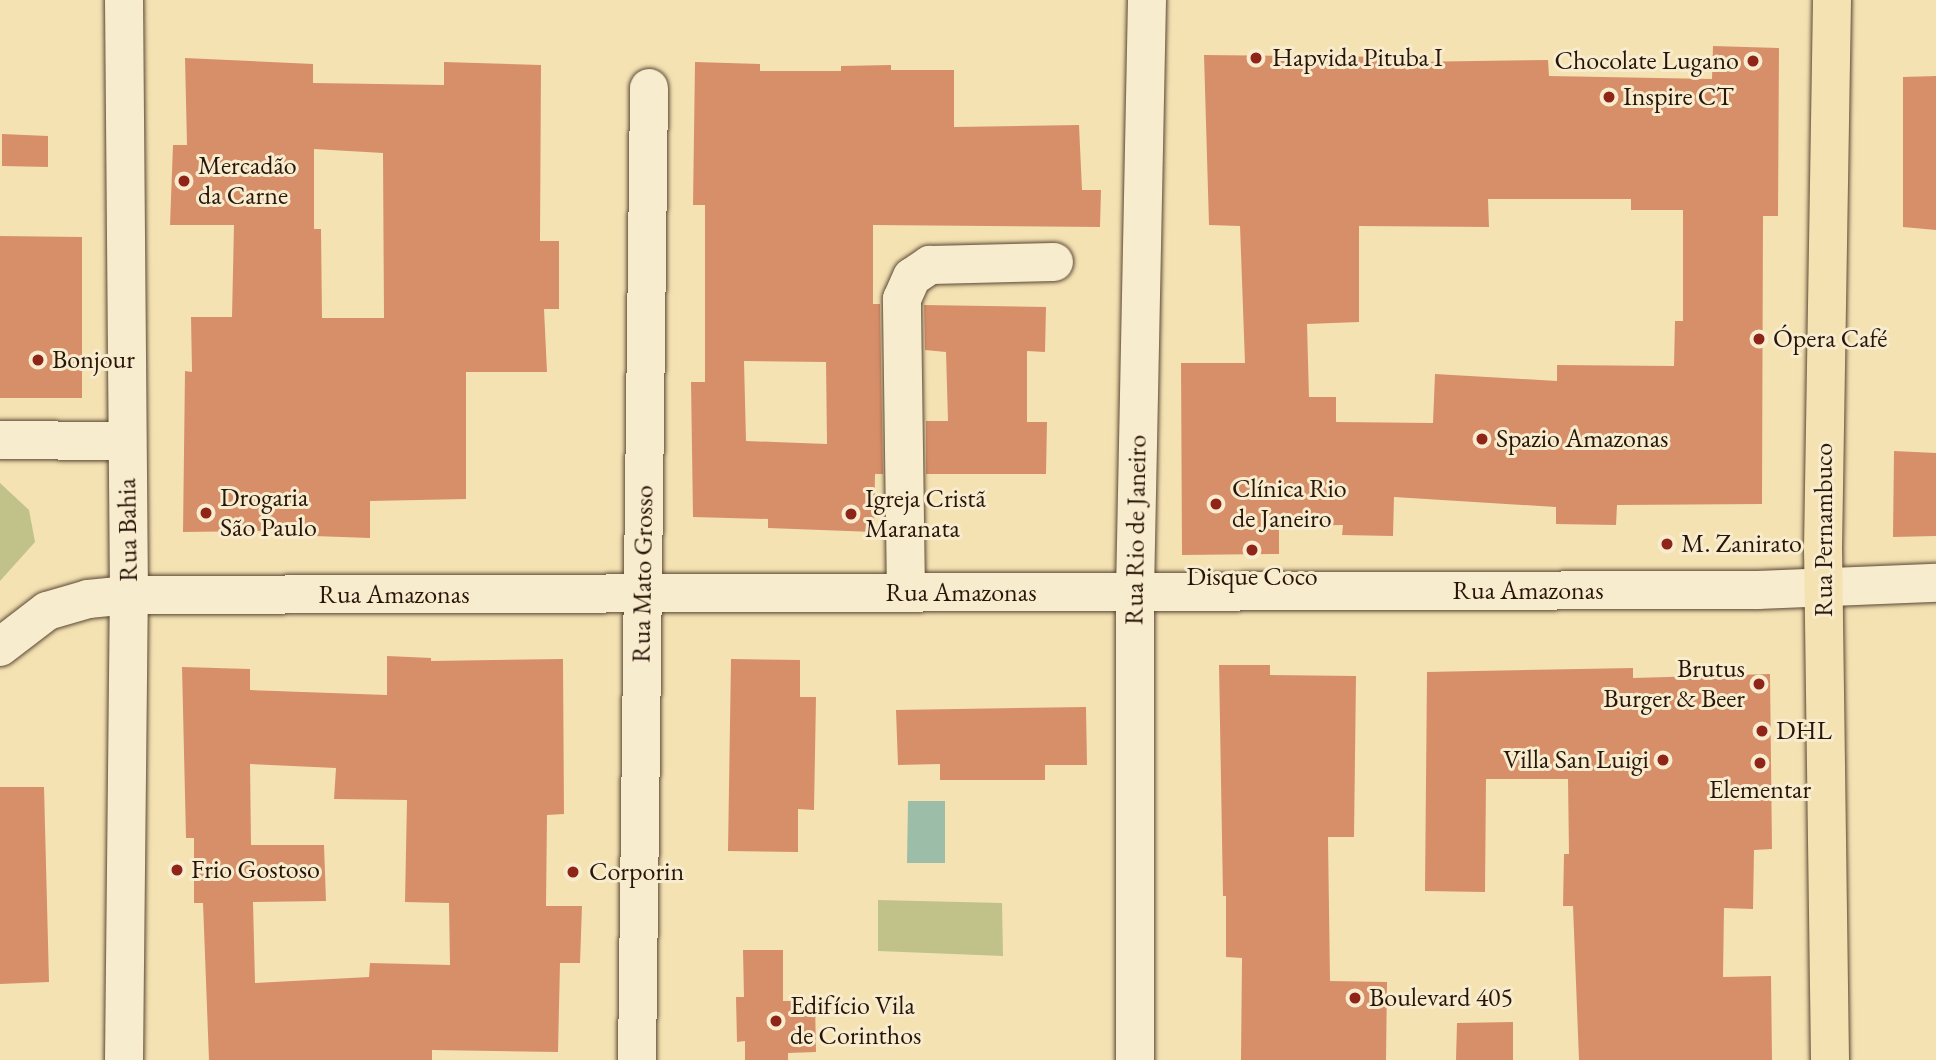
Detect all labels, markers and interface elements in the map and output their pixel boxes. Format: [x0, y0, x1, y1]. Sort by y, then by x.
place label: Hapvida Pituba I [1272, 42, 1443, 74]
place label: Chocolate Lugano [1554, 45, 1739, 77]
marker: Hapvida Pituba I [1246, 48, 1266, 68]
marker: Chocolate Lugano [1745, 53, 1761, 69]
place label: Inspire CT [1623, 81, 1734, 113]
marker: Inspire CT [1601, 89, 1617, 105]
place label: Mercadão da Carne [198, 150, 297, 212]
marker: Mercadão da Carne [176, 173, 192, 189]
place label: Ópera Café [1773, 323, 1887, 355]
marker: Ópera Café [1751, 331, 1767, 347]
place label: Bonjour [52, 344, 135, 376]
marker: Bonjour [30, 352, 46, 368]
place label: Spazio Amazonas [1496, 423, 1668, 455]
marker: Spazio Amazonas [1474, 431, 1490, 447]
street label: Rua Rio de Janeiro [1119, 435, 1153, 625]
street label: Rua Pernambuco [1808, 443, 1840, 617]
place label: Clínica Rio de Janeiro [1232, 473, 1347, 534]
street label: Rua Bahia [111, 478, 145, 582]
place label: Drogaria São Paulo [220, 482, 317, 544]
place label: Igreja Cristã Maranata [865, 483, 986, 544]
street label: Rua Mato Grosso [626, 485, 660, 663]
marker: Clínica Rio de Janeiro [1206, 494, 1226, 514]
marker: Drogaria São Paulo [198, 505, 214, 521]
marker: Igreja Cristã Maranata [843, 506, 859, 522]
place label: M. Zanirato [1681, 528, 1802, 560]
marker: M. Zanirato [1659, 536, 1675, 552]
marker: Disque Coco [1244, 542, 1260, 558]
place label: Disque Coco [1186, 561, 1318, 593]
street label: Rua Amazonas [1452, 575, 1604, 607]
street label: Rua Amazonas [885, 577, 1037, 609]
street label: Rua Amazonas [318, 579, 470, 611]
place label: Brutus Burger & Beer [1603, 653, 1745, 714]
marker: Brutus Burger & Beer [1751, 676, 1767, 692]
place label: DHL [1776, 715, 1832, 747]
marker: DHL [1754, 723, 1770, 739]
place label: Villa San Luigi [1503, 744, 1649, 776]
marker: Villa San Luigi [1655, 752, 1671, 768]
marker: Elementar [1752, 755, 1768, 771]
place label: Elementar [1709, 774, 1811, 806]
place label: Frio Gostoso [191, 854, 320, 886]
place label: Corporin [589, 856, 684, 888]
marker: Frio Gostoso [169, 862, 185, 878]
marker: Corporin [563, 862, 583, 882]
place label: Boulevard 405 [1369, 982, 1513, 1014]
place label: Edifício Vila de Corinthos [790, 990, 921, 1052]
marker: Boulevard 405 [1347, 990, 1363, 1006]
marker: Edifício Vila de Corinthos [768, 1013, 784, 1029]

